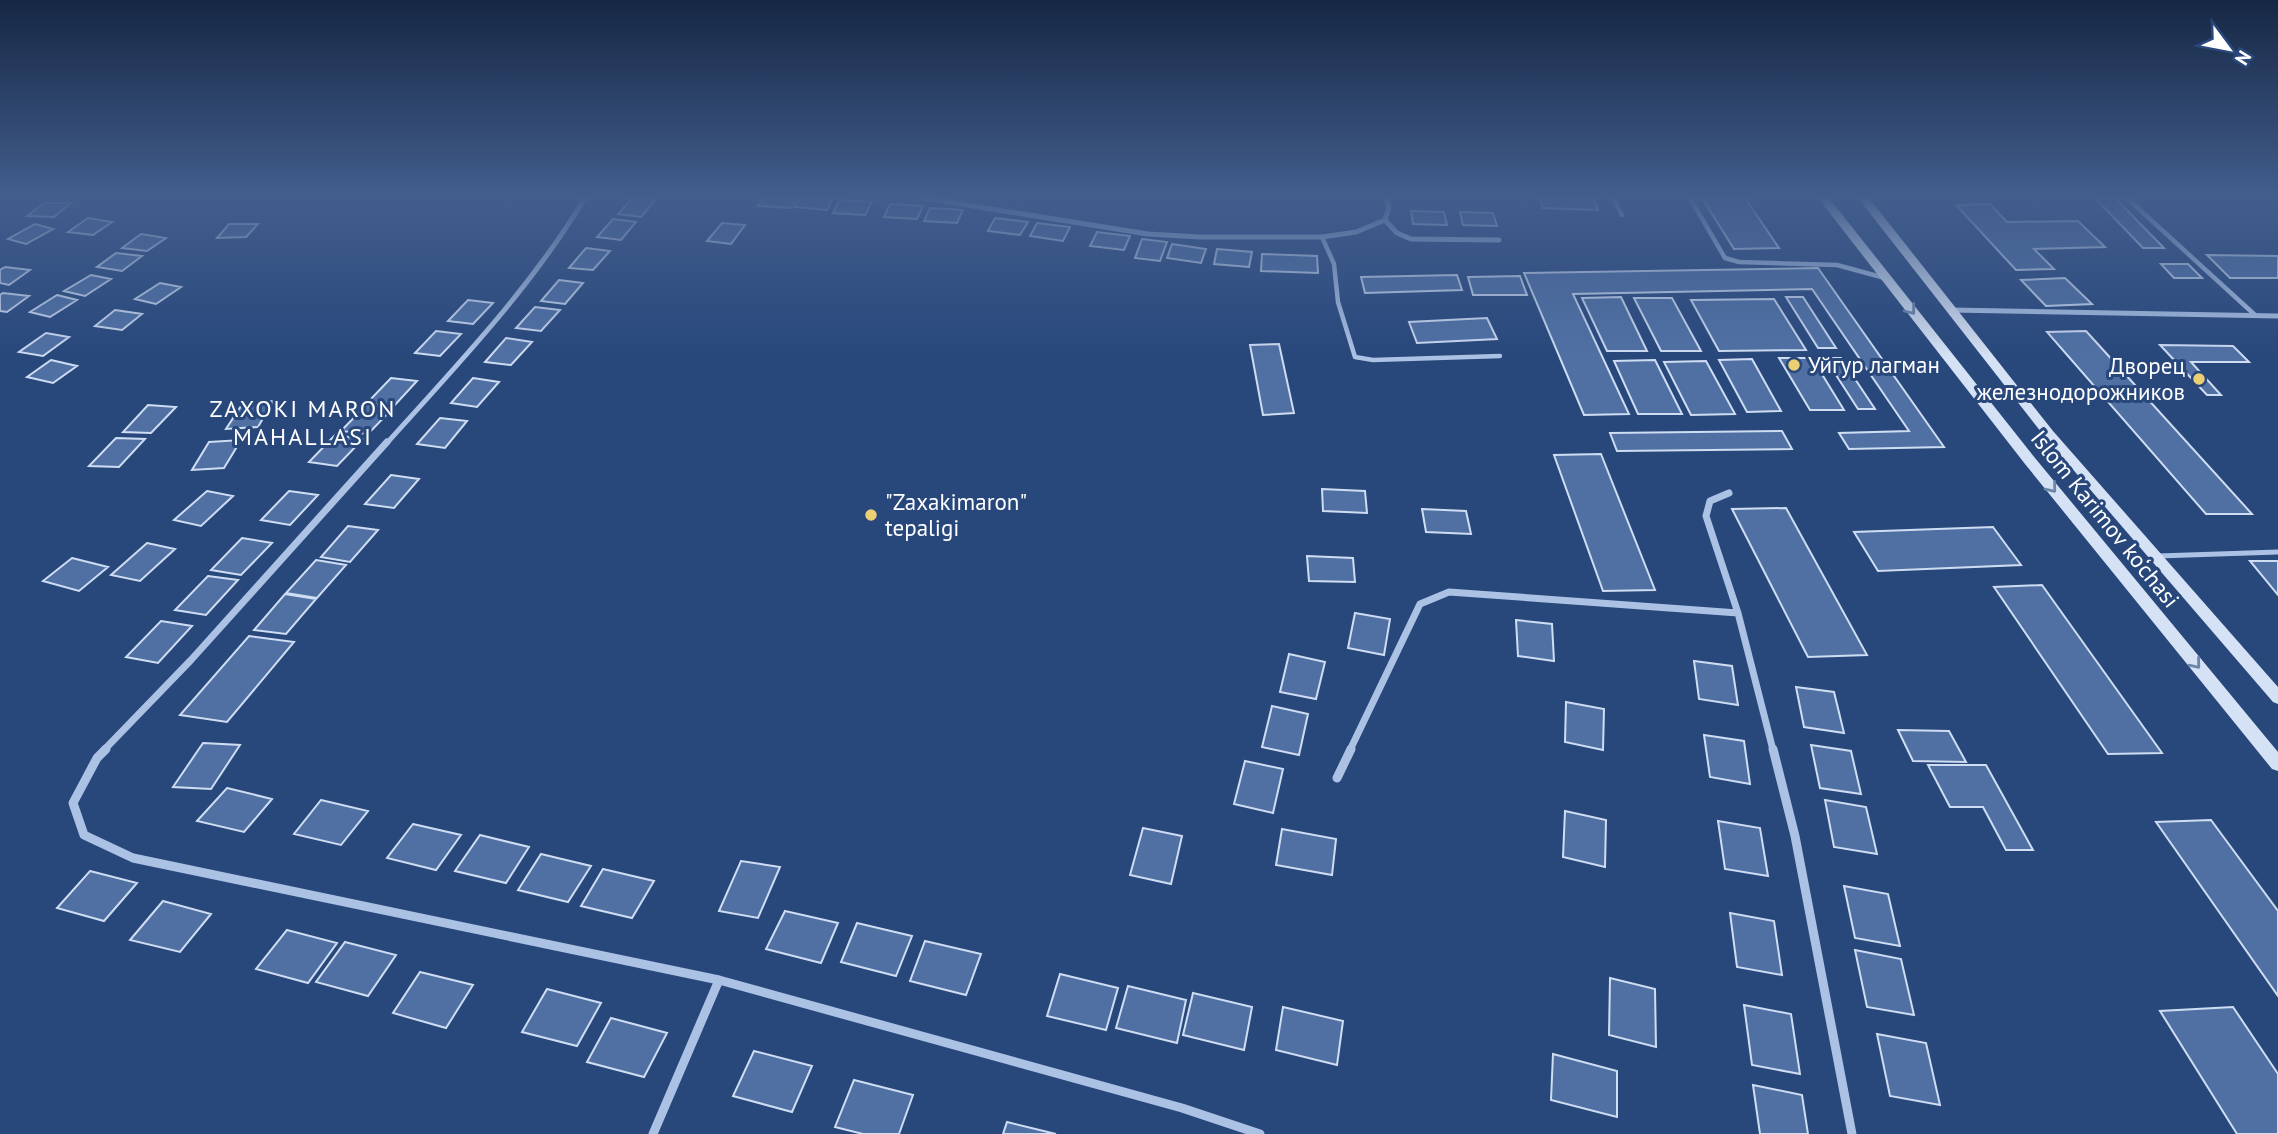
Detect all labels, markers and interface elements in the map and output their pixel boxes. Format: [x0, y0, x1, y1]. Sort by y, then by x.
north arrow [2194, 14, 2264, 84]
text: N [2230, 46, 2257, 70]
one-way arrow [1902, 302, 1915, 315]
place label: Уйгур лагман [1808, 350, 1940, 379]
place label: Дворец железнодорожников [1977, 351, 2185, 406]
marker: Уйгур лагман [1786, 357, 1802, 373]
marker: Дворец железнодорожников [2191, 371, 2207, 387]
district label: ZAXOKI MARON MAHALLASI [210, 393, 396, 452]
street label: Islom Karimov ko‘chasi [2025, 424, 2186, 613]
one-way arrow [2044, 480, 2056, 493]
place label: "Zaxakimaron" tepaligi [885, 487, 1027, 542]
marker: "Zaxakimaron" tepaligi [863, 507, 879, 523]
one-way arrow [2188, 656, 2200, 669]

